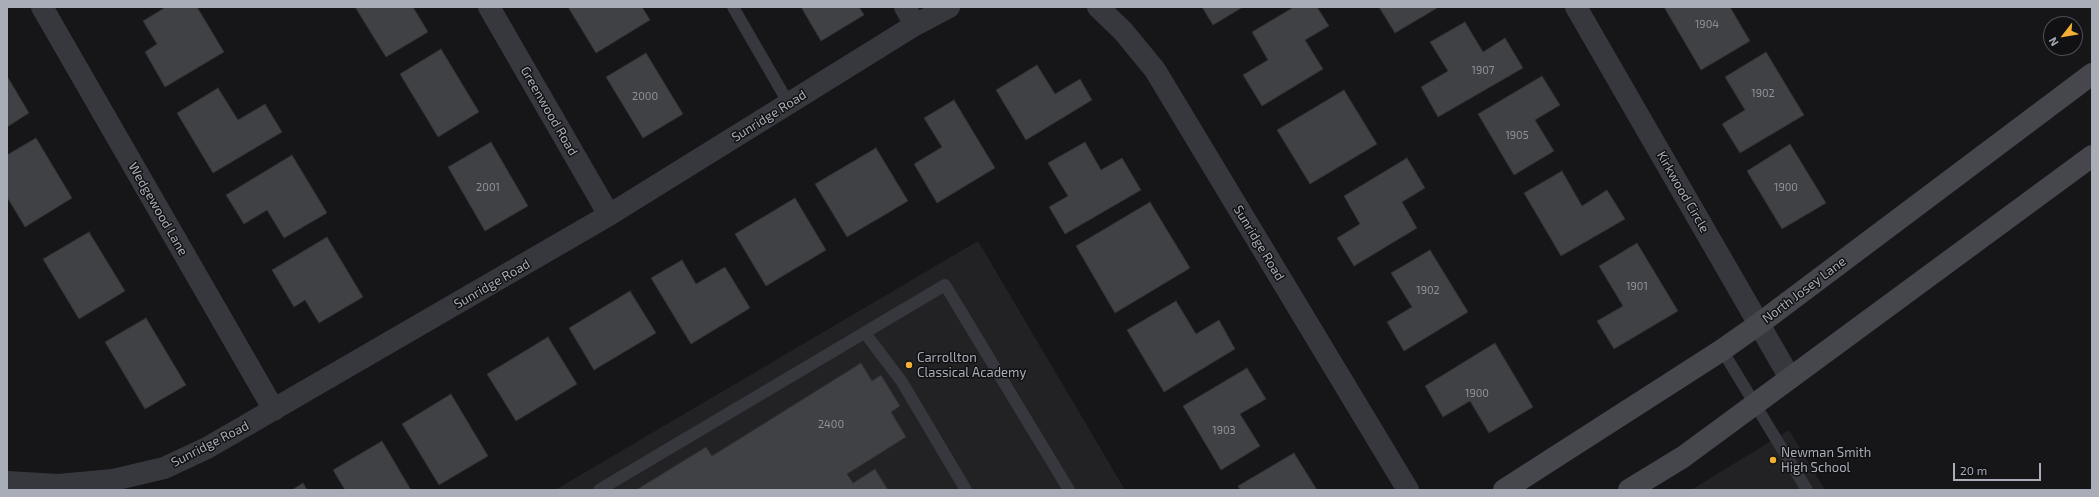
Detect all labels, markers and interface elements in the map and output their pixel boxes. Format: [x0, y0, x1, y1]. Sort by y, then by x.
north arrow [2043, 16, 2083, 56]
house number: 1904 [1695, 17, 1719, 31]
text: N [2046, 35, 2061, 49]
house number: 1907 [1472, 63, 1494, 77]
street label: Greenwood Road [517, 64, 581, 158]
house number: 1902 [1751, 86, 1775, 100]
street label: Sunridge Road [729, 87, 809, 145]
house number: 2000 [632, 89, 658, 103]
house number: 1905 [1505, 128, 1529, 142]
street label: Kirkwood Circle [1653, 149, 1713, 235]
street label: Wedgewood Lane [125, 160, 191, 258]
house number: 2001 [476, 180, 500, 194]
house number: 1900 [1774, 180, 1798, 194]
street label: Sunridge Road [1230, 202, 1288, 284]
street label: North Josey Lane [1759, 253, 1849, 327]
street label: Sunridge Road [451, 256, 533, 312]
house number: 1901 [1626, 279, 1648, 293]
house number: 1902 [1416, 283, 1440, 297]
place label: Carrollton Classical Academy [917, 350, 1026, 381]
marker: Carrollton Classical Academy [904, 360, 914, 370]
house number: 1900 [1465, 386, 1489, 400]
house number: 2400 [818, 417, 844, 431]
street label: Sunridge Road [169, 418, 251, 470]
house number: 1903 [1212, 423, 1236, 437]
place label: Newman Smith High School [1781, 445, 1871, 476]
marker: Newman Smith High School [1768, 455, 1778, 465]
scale bar [1955, 455, 2043, 481]
text: 20 m [1960, 463, 1987, 477]

